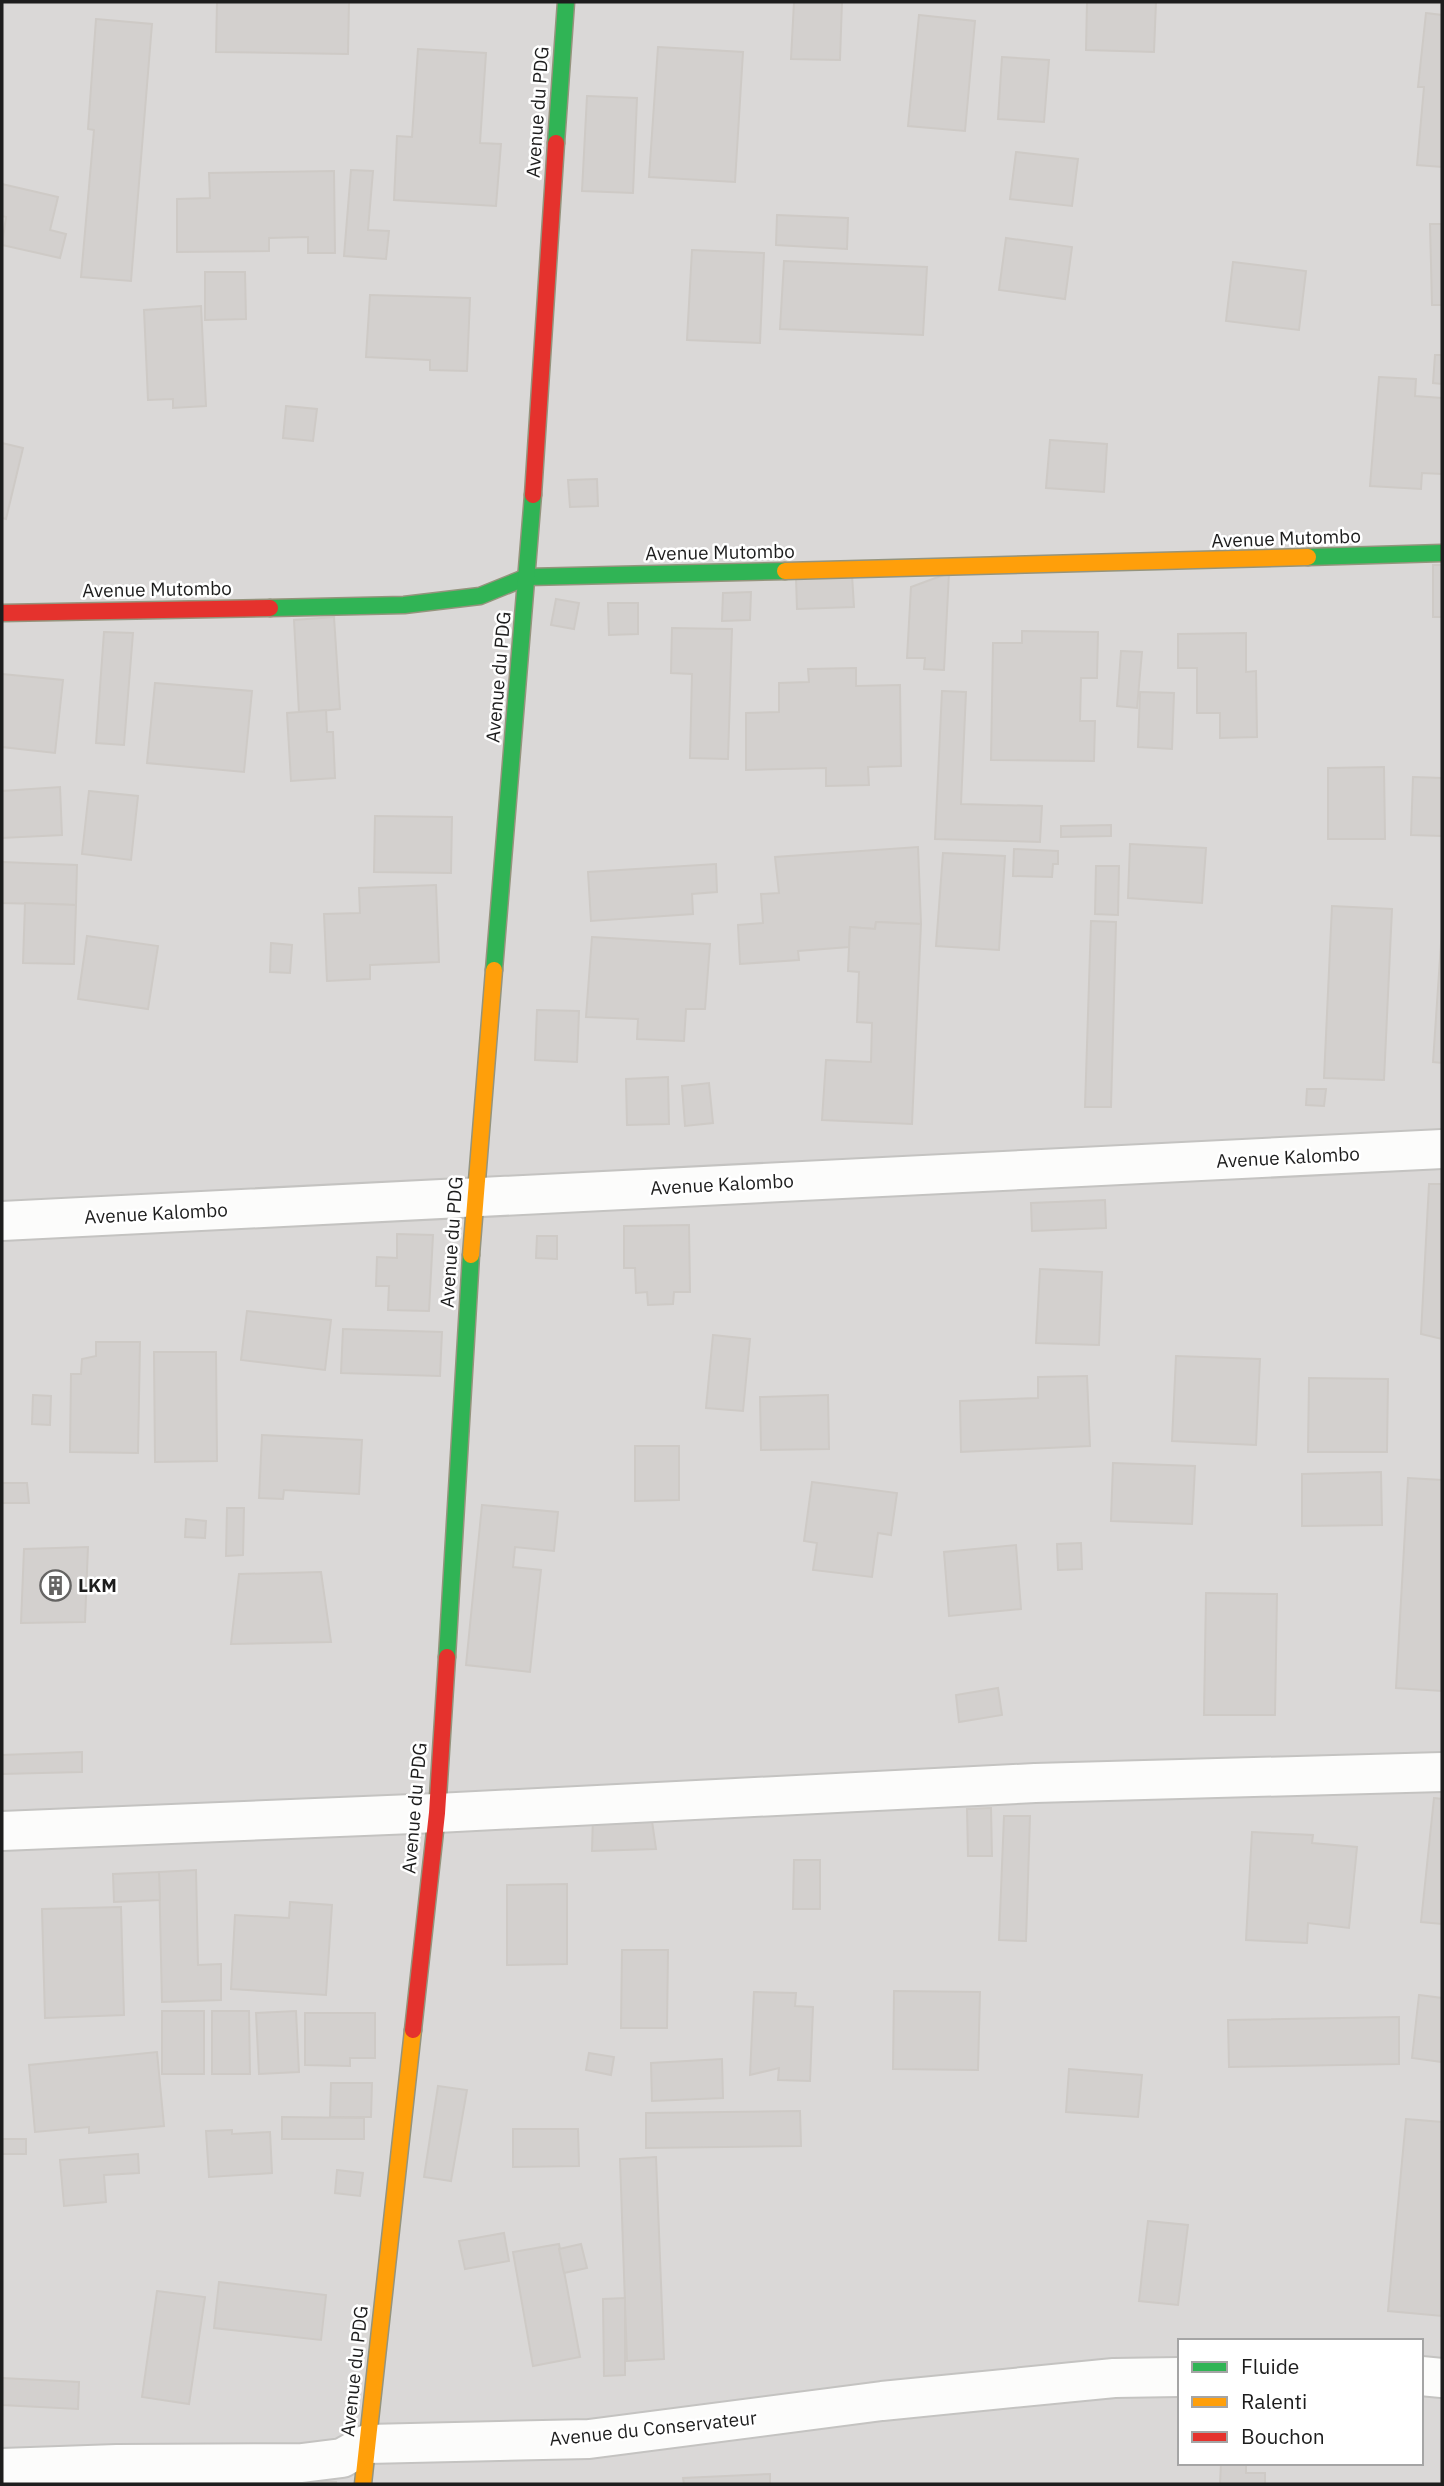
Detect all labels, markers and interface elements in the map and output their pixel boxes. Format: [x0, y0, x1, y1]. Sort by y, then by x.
street label: Avenue du PDG [520, 45, 554, 179]
street label: Avenue Mutombo [1211, 523, 1361, 553]
street label: Avenue Mutombo [645, 539, 795, 565]
street label: Avenue Mutombo [82, 576, 232, 602]
street label: Avenue du PDG [480, 610, 516, 744]
street label: Avenue Kalombo [1216, 1141, 1360, 1173]
street label: Avenue Kalombo [650, 1168, 794, 1200]
street label: Avenue du PDG [434, 1175, 468, 1309]
street label: Avenue Kalombo [84, 1197, 228, 1229]
building icon: LKM [38, 1568, 72, 1602]
place label: LKM [78, 1573, 117, 1597]
street label: Avenue du PDG [396, 1741, 432, 1875]
street label: Avenue du PDG [335, 2304, 373, 2438]
legend [1178, 2339, 1423, 2465]
text: Fluide [1241, 2352, 1299, 2380]
text: Ralenti [1241, 2387, 1307, 2415]
street label: Avenue du Conservateur [548, 2405, 758, 2451]
text: Bouchon [1241, 2422, 1325, 2450]

